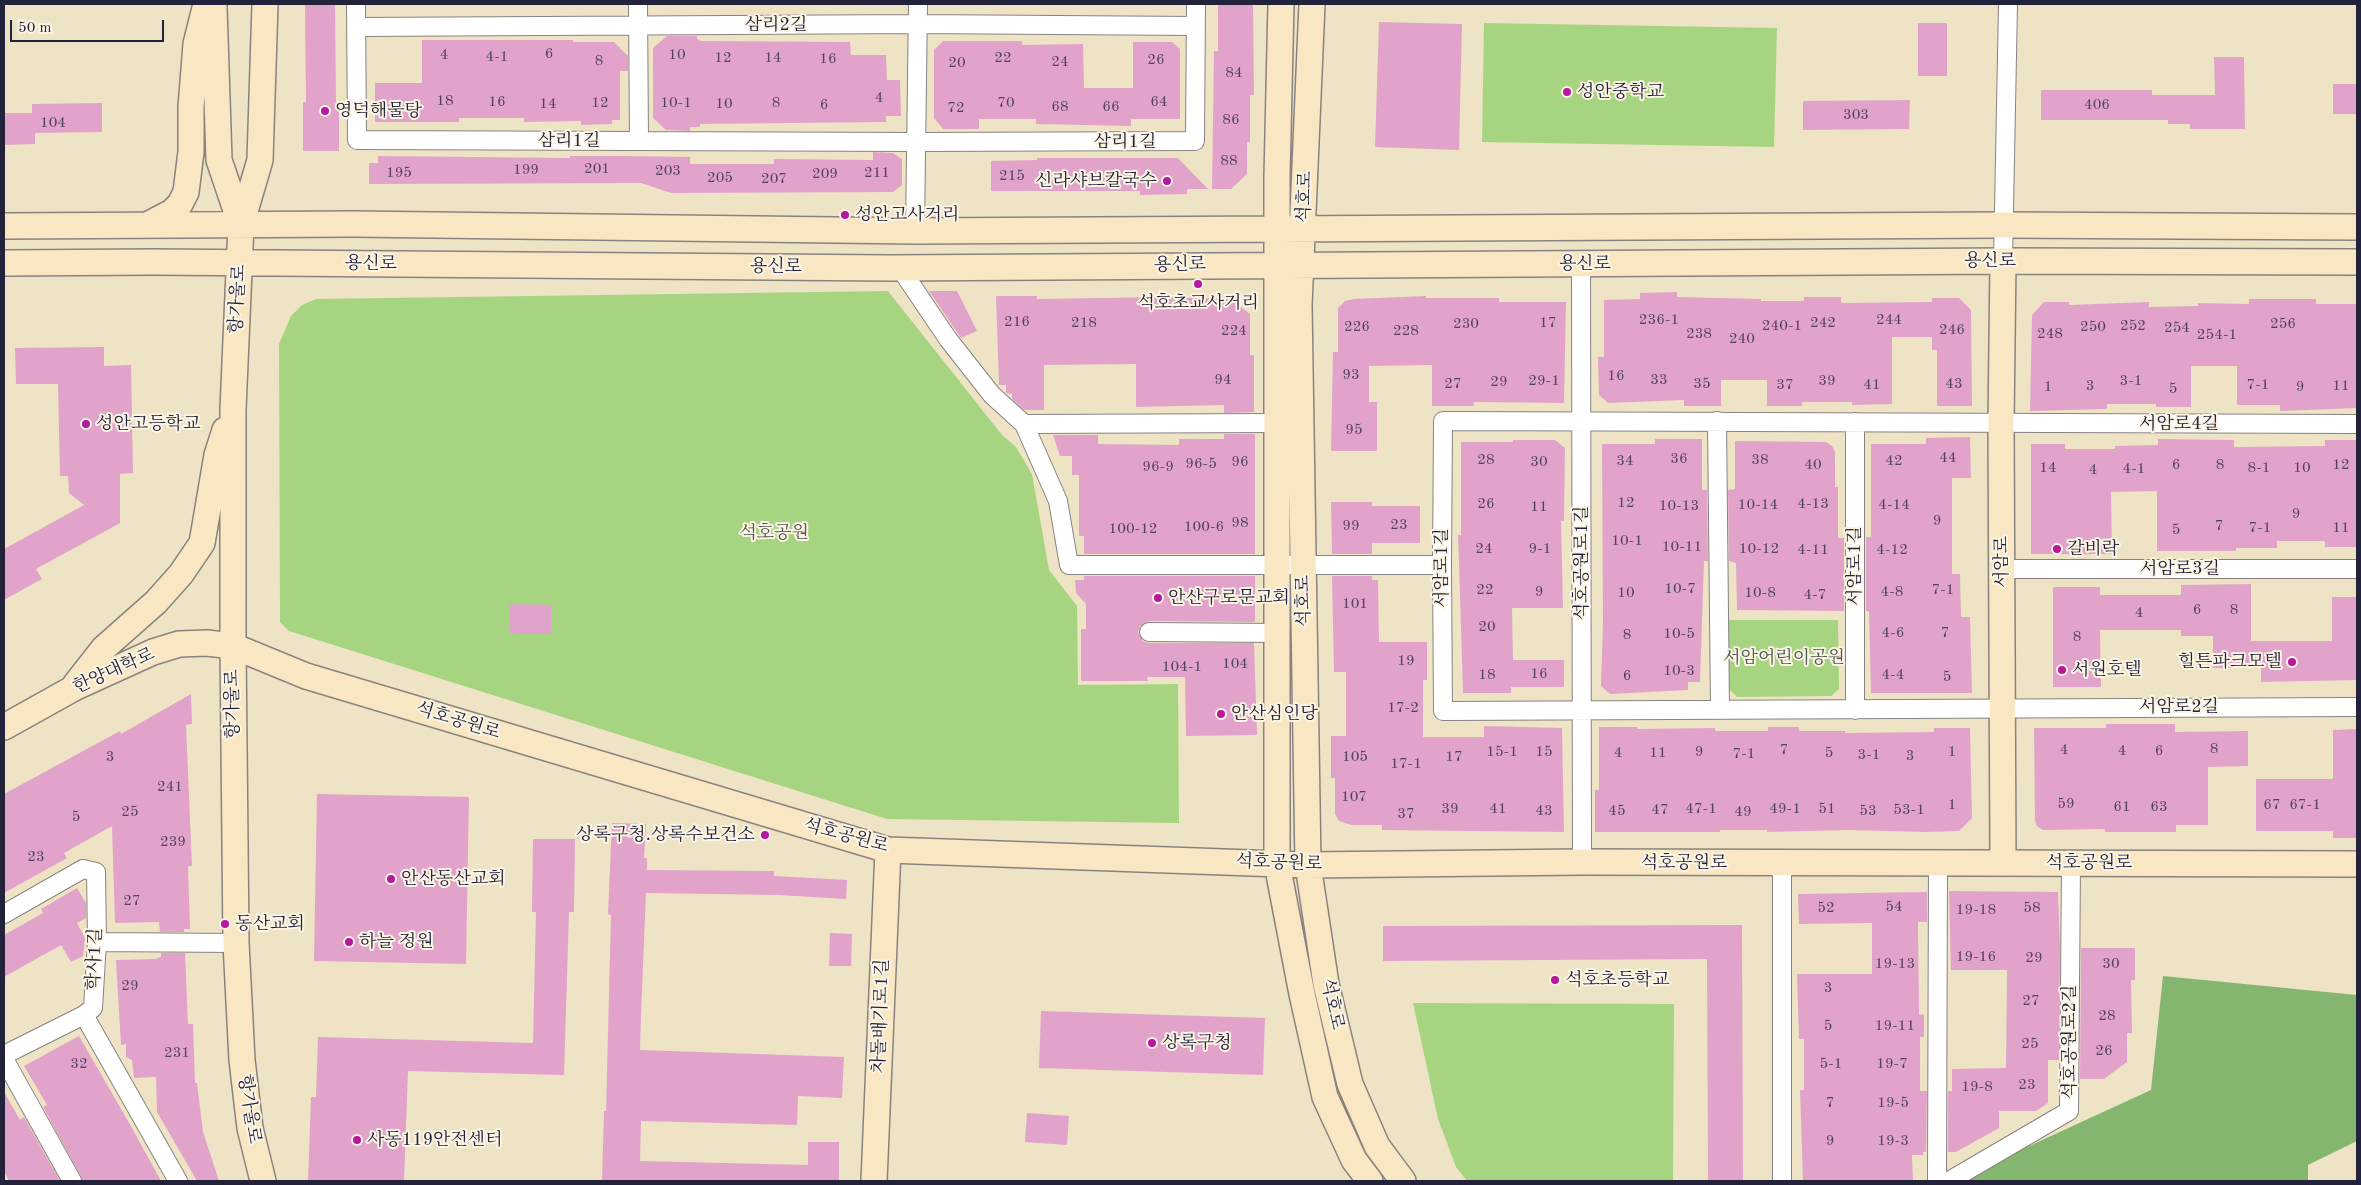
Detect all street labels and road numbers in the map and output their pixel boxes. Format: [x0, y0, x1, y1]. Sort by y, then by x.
street label: 삼리2길 [745, 14, 807, 36]
street label: 삼리1길 [538, 130, 600, 152]
street label: 삼리1길 [1094, 131, 1156, 153]
street label: 석호로 [1293, 171, 1317, 223]
street label: 용신로 [1964, 250, 2016, 272]
street label: 용신로 [345, 253, 397, 275]
street label: 용신로 [1559, 253, 1611, 275]
street label: 용신로 [1154, 254, 1206, 276]
street label: 용신로 [750, 256, 802, 278]
street label: 항가울로 [225, 264, 251, 334]
street label: 서암로4길 [2139, 413, 2219, 435]
street label: 석호공원로1길 [1571, 506, 1593, 620]
street label: 서암로1길 [1844, 526, 1866, 606]
street label: 서암로1길 [1431, 528, 1453, 608]
street label: 서암로 [1991, 536, 2013, 588]
street label: 서암로3길 [2140, 558, 2220, 580]
street label: 석호로 [1293, 575, 1315, 627]
street label: 한양대학로 [70, 643, 158, 699]
street label: 항가울로 [222, 669, 244, 739]
street label: 서암로2길 [2139, 696, 2219, 718]
street label: 석호공원로 [413, 698, 503, 744]
street label: 석호공원로 [801, 814, 891, 858]
street label: 석호공원로 [1235, 851, 1323, 875]
street label: 석호공원로 [1641, 852, 1727, 874]
street label: 석호공원로 [2046, 852, 2132, 874]
street label: 학사1길 [83, 927, 107, 991]
street label: 차돌배기로1길 [868, 958, 894, 1074]
street label: 석호로 [1316, 976, 1348, 1032]
street label: 석호공원로2길 [2059, 985, 2081, 1099]
street label: 항가울로 [233, 1073, 265, 1145]

